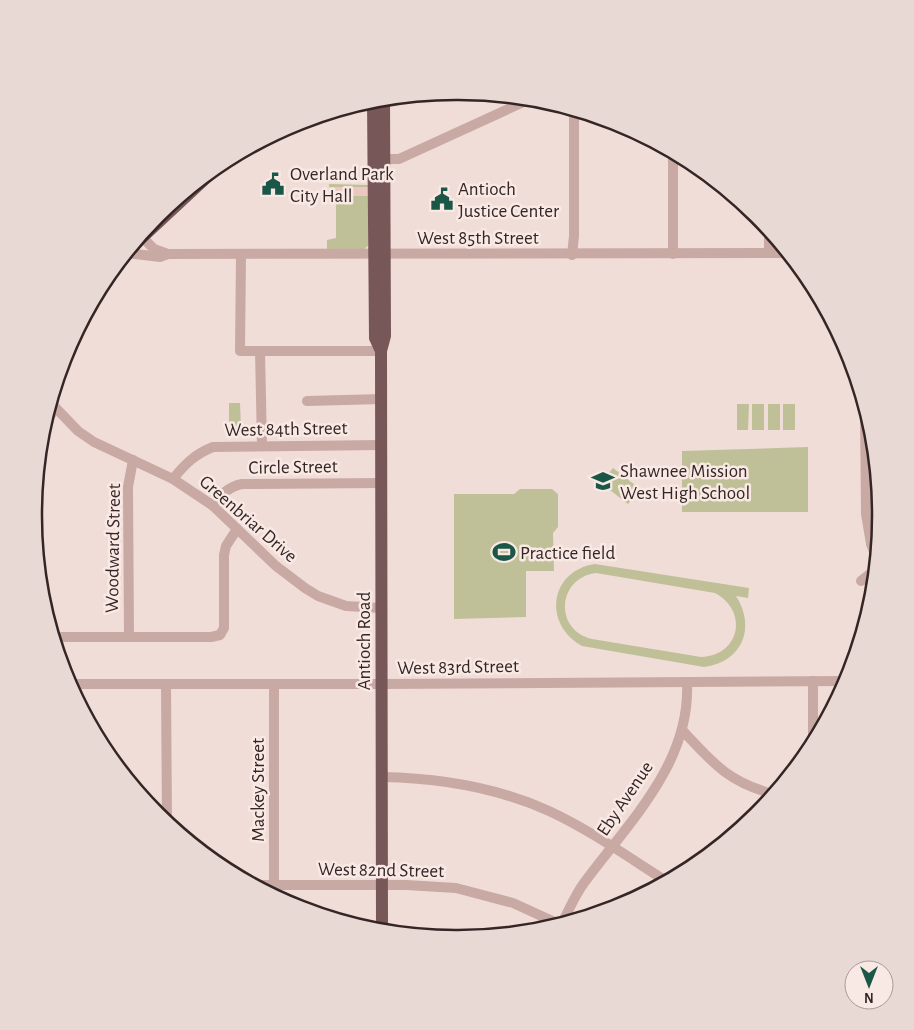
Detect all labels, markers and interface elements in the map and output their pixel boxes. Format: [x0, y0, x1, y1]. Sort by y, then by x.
place label: Overland Park City Hall [290, 165, 394, 206]
public building icon: Overland Park City Hall [260, 171, 286, 197]
place label: Antioch Justice Center [458, 180, 559, 221]
public building icon: Antioch Justice Center [429, 186, 455, 212]
street label: West 85th Street [417, 229, 539, 248]
street label: West 84th Street [224, 419, 348, 440]
street label: Circle Street [248, 457, 338, 478]
place label: Shawnee Mission West High School [620, 462, 750, 503]
school or university icon: Shawnee Mission West High School [590, 468, 616, 494]
street label: Greenbriar Drive [196, 472, 300, 566]
street label: Woodward Street [103, 483, 124, 613]
sports icon: Practice field [491, 539, 517, 565]
place label: Practice field [520, 544, 616, 563]
street label: Antioch Road [355, 591, 374, 690]
street label: West 83rd Street [397, 657, 519, 678]
street label: Mackey Street [249, 738, 268, 842]
street label: Eby Avenue [594, 758, 657, 840]
street label: West 82nd Street [318, 860, 444, 881]
north arrow [844, 960, 894, 1010]
text: N [864, 990, 874, 1004]

